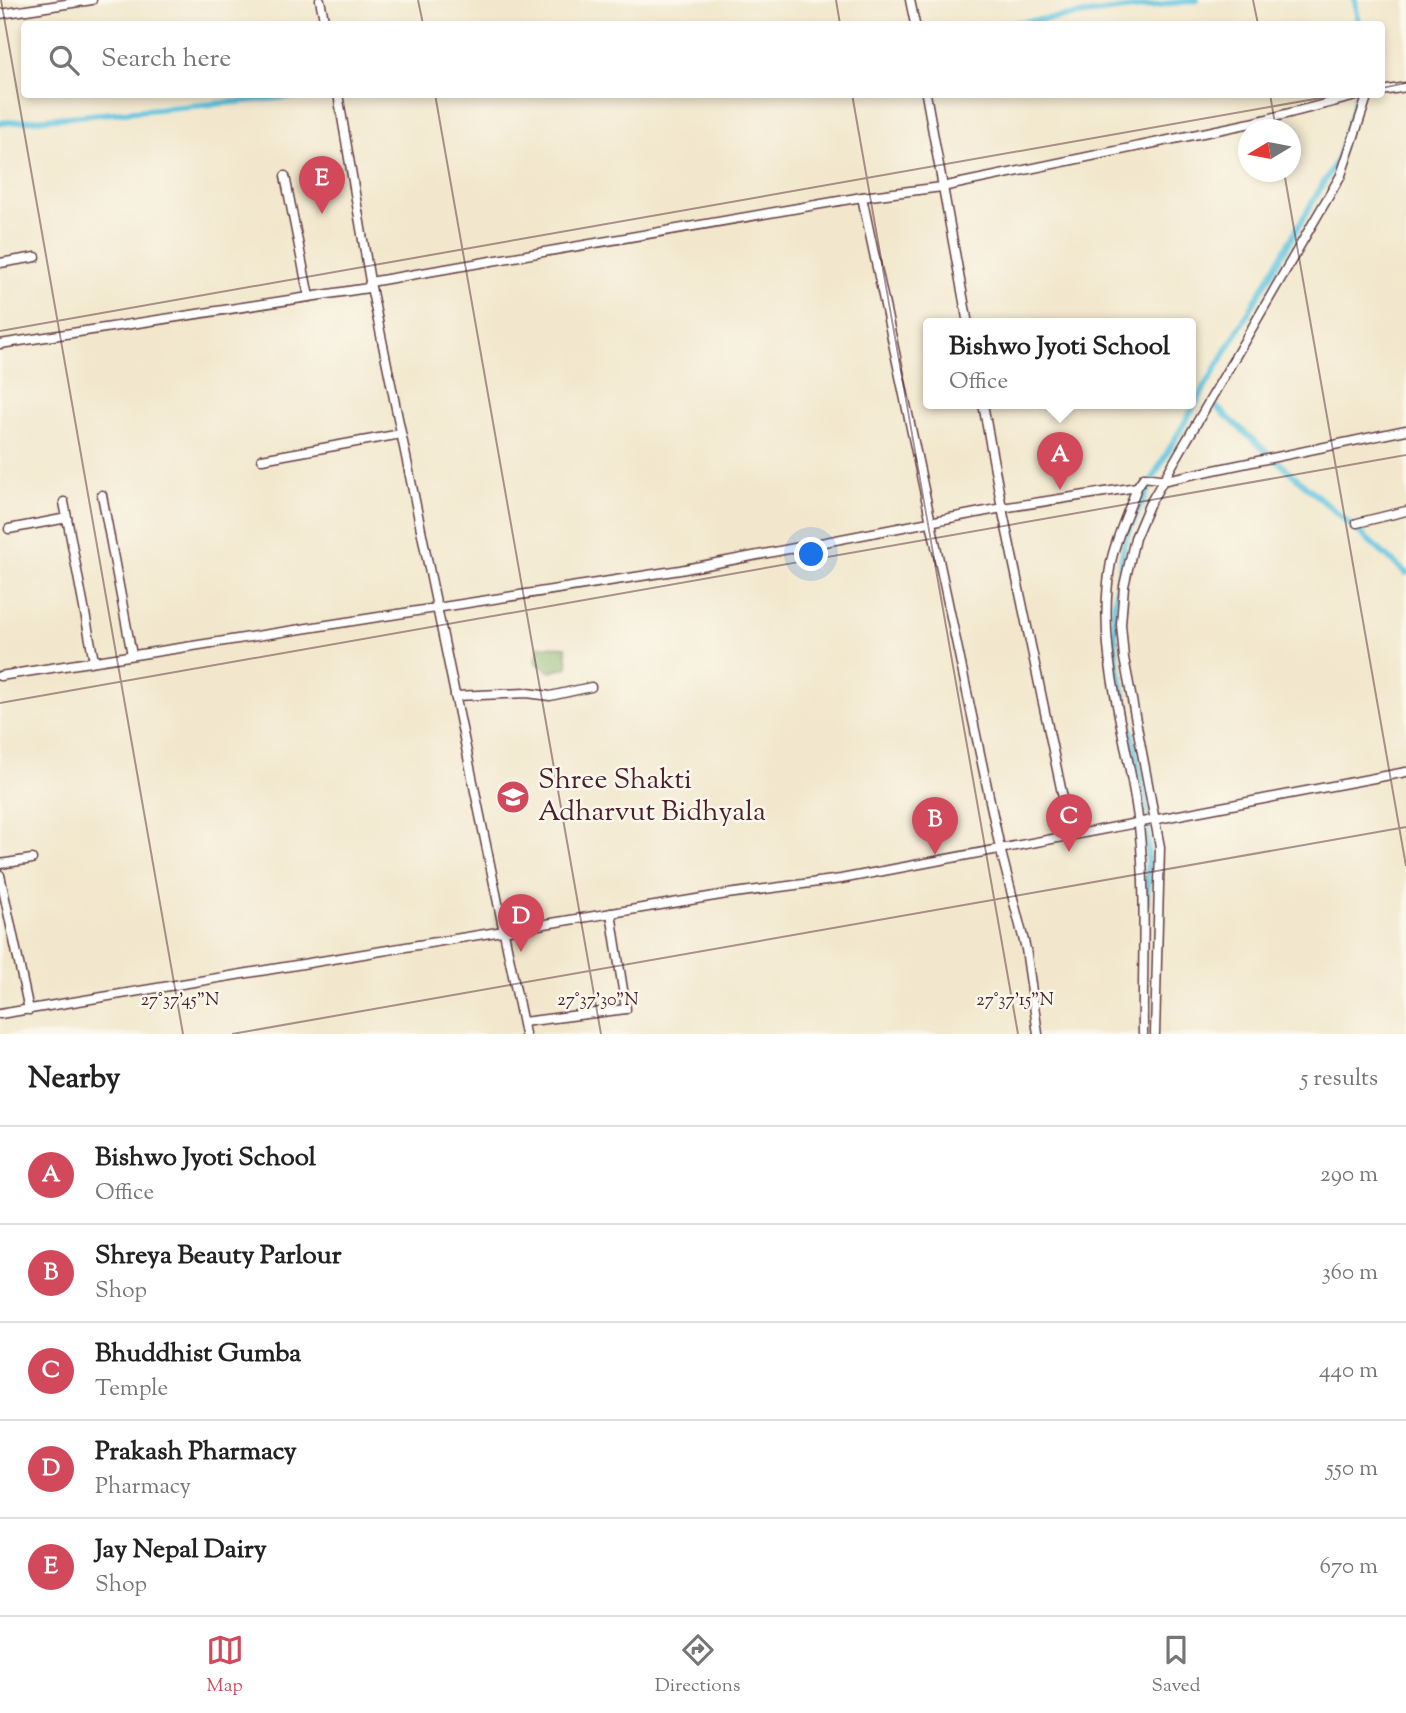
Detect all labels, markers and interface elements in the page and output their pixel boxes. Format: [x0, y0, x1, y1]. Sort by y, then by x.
search box [21, 21, 1385, 98]
icon: search [45, 41, 83, 79]
text: Search here [101, 41, 231, 78]
north arrow [1238, 119, 1301, 182]
pin: E [299, 156, 345, 214]
popup [923, 318, 1196, 409]
text: Bishwo Jyoti School [949, 329, 1170, 366]
text: Office [949, 366, 1008, 399]
pin: A [1037, 432, 1083, 490]
your location [794, 537, 828, 571]
place label: Shree Shakti Adharvut Bidhyala [538, 761, 766, 833]
school or university icon: Shree Shakti Adharvut Bidhyala [494, 778, 532, 816]
pin: C [1046, 794, 1092, 852]
pin: B [912, 797, 958, 855]
pin: D [498, 894, 544, 952]
text: 27°37'45"N [141, 988, 219, 1014]
text: 27°37'30"N [557, 988, 639, 1014]
text: 27°37'15"N [976, 988, 1054, 1014]
text: Nearby [28, 1058, 120, 1101]
text: 5 results [1301, 1063, 1378, 1096]
text: Bishwo Jyoti School [95, 1140, 316, 1177]
text: A [42, 1159, 60, 1192]
text: 290 m [1320, 1159, 1378, 1192]
text: Office [95, 1177, 154, 1210]
text: Shreya Beauty Parlour [95, 1238, 341, 1275]
text: B [44, 1257, 58, 1290]
text: 360 m [1321, 1257, 1378, 1290]
text: Shop [95, 1275, 147, 1308]
text: Bhuddhist Gumba [95, 1336, 301, 1373]
text: C [42, 1355, 60, 1388]
text: 440 m [1319, 1355, 1378, 1388]
text: Temple [95, 1373, 168, 1406]
text: Prakash Pharmacy [95, 1434, 297, 1471]
text: D [42, 1453, 60, 1486]
text: 550 m [1326, 1453, 1378, 1486]
text: Pharmacy [95, 1471, 191, 1504]
text: Jay Nepal Dairy [95, 1532, 267, 1569]
text: E [44, 1551, 58, 1584]
text: 670 m [1319, 1551, 1378, 1584]
text: Shop [95, 1569, 147, 1602]
tab: Map [206, 1631, 244, 1700]
tab: Directions [655, 1631, 740, 1700]
tab: Saved [1152, 1631, 1200, 1700]

